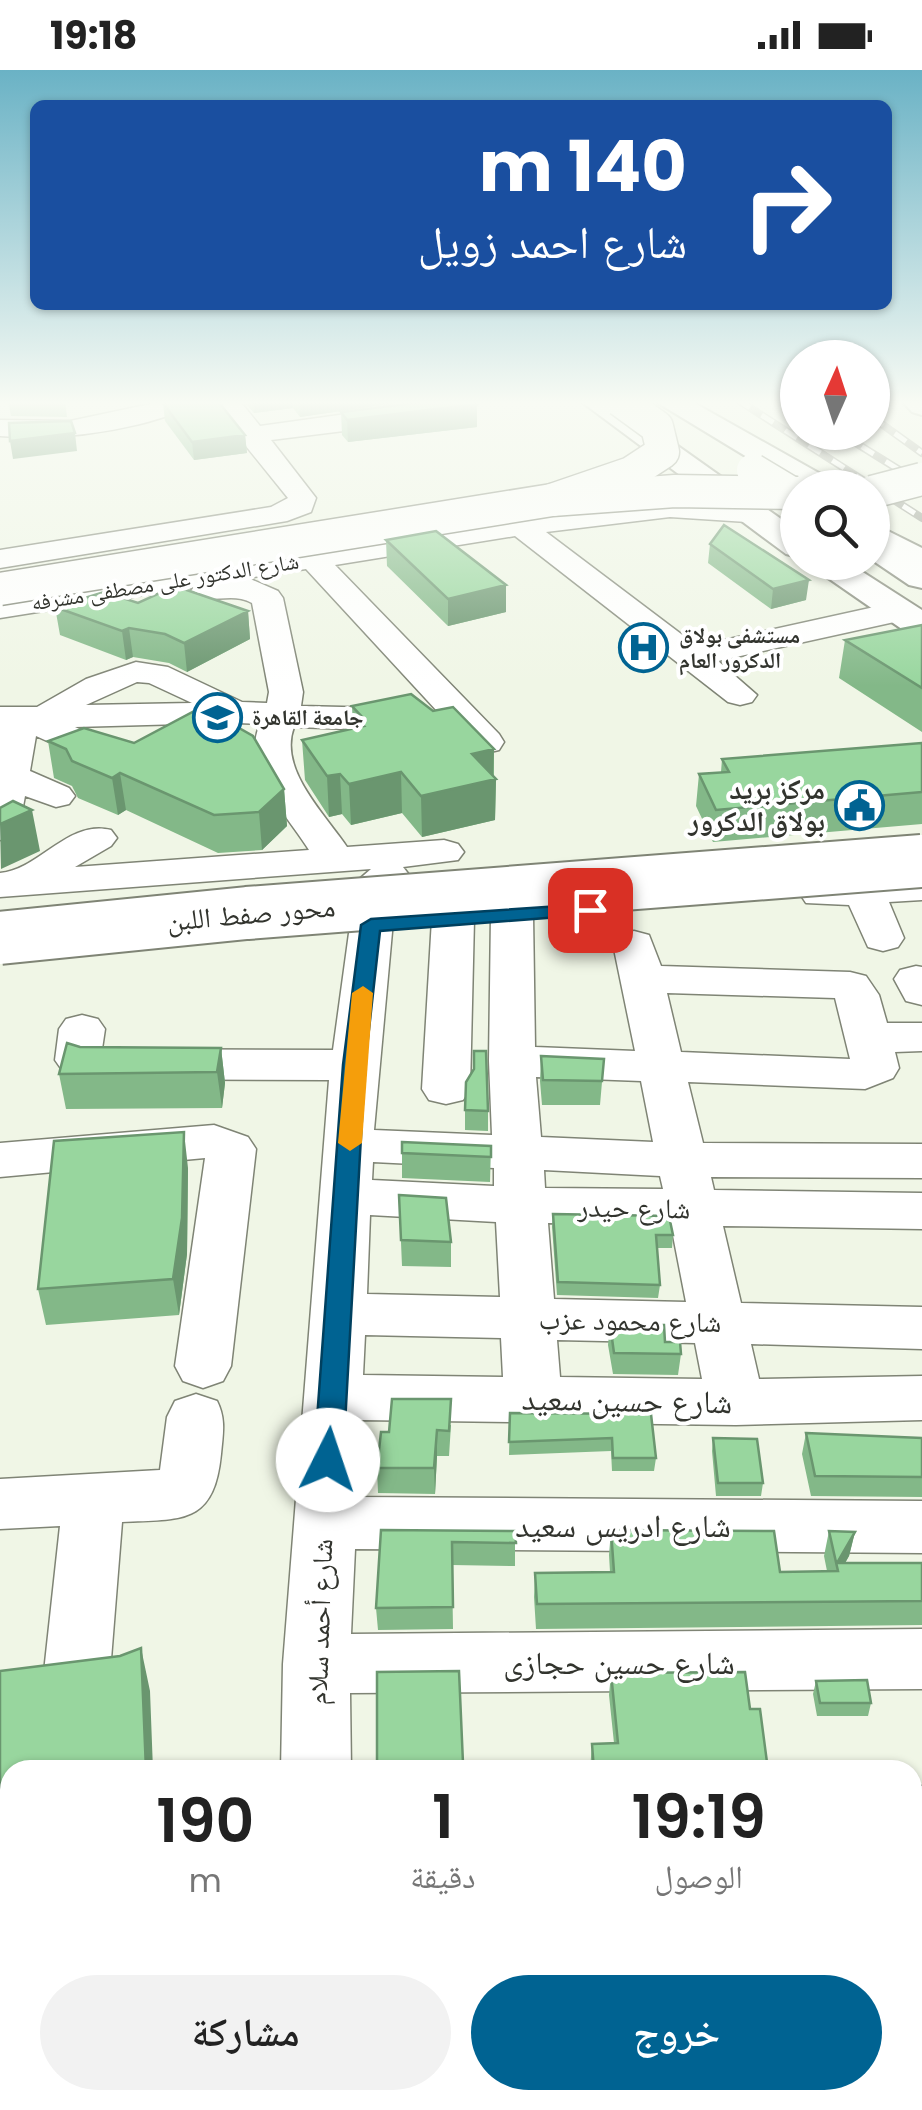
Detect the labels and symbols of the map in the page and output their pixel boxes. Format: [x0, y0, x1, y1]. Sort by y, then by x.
north arrow [780, 340, 890, 450]
street label: شارع الدكتور على مصطفى مشرفه [29, 546, 301, 618]
place label: مستشفى بولاق الدكرور العام [679, 620, 800, 676]
hospital icon: مستشفى بولاق الدكرور العام [618, 622, 670, 674]
school or university icon: جامعة القاهرة [191, 691, 243, 743]
place label: جامعة القاهرة [252, 702, 364, 733]
place label: مركز بريد بولاق الدكرور [688, 770, 825, 841]
public building icon: مركز بريد بولاق الدكرور [834, 779, 886, 831]
pin [548, 868, 633, 953]
street label: محور صفط اللبن [165, 887, 337, 941]
street label: شارع حيدر [576, 1188, 691, 1228]
street label: شارع محمود عزب [538, 1300, 722, 1342]
street label: شارع حسين سعيد [521, 1376, 733, 1424]
position arrow [276, 1408, 380, 1512]
street label: شارع ادريس سعيد [515, 1503, 731, 1548]
street label: شارع أحمد سلام [298, 1538, 342, 1706]
street label: شارع حسين حجازى [503, 1640, 735, 1685]

